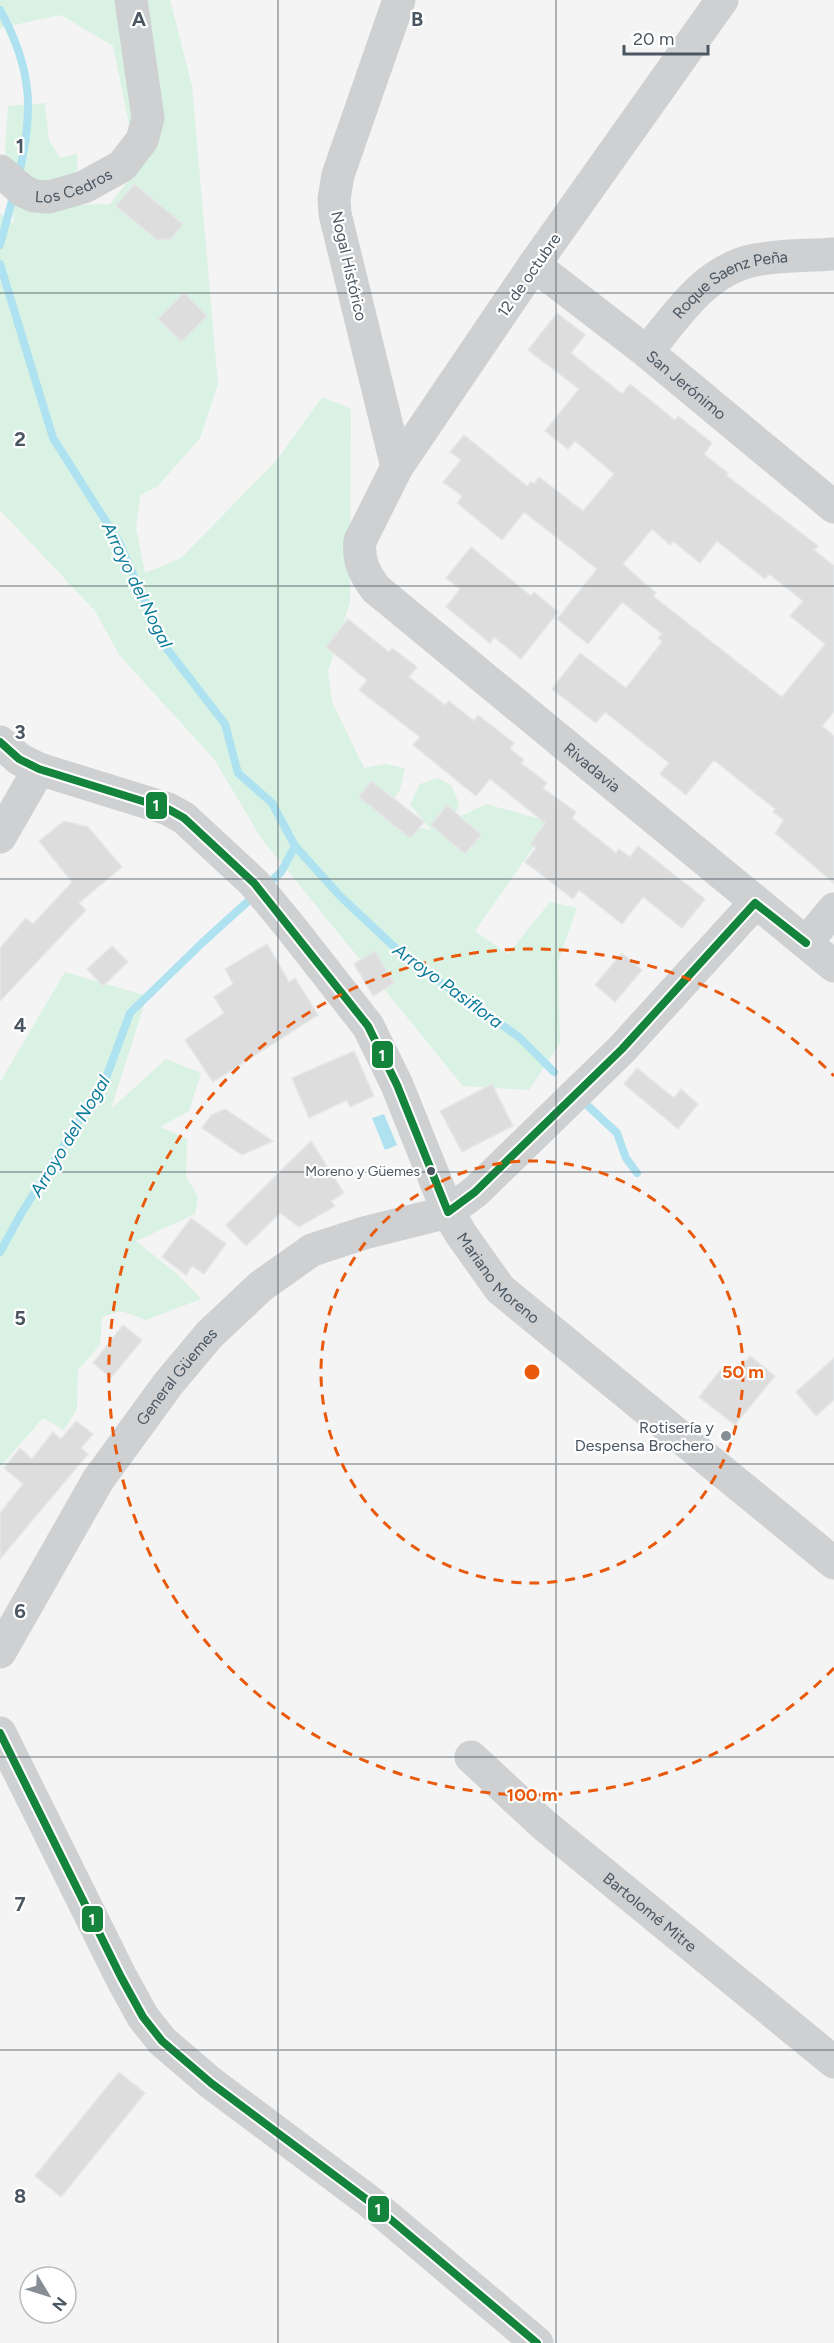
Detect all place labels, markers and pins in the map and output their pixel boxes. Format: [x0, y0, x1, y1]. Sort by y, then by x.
place label: Moreno y Güemes [305, 1163, 420, 1180]
marker: Moreno y Güemes [425, 1165, 437, 1177]
centre of rings [522, 1362, 542, 1382]
place label: Rotisería y Despensa Brochero [575, 1418, 715, 1455]
marker: Rotisería y Despensa Brochero [719, 1429, 733, 1443]

